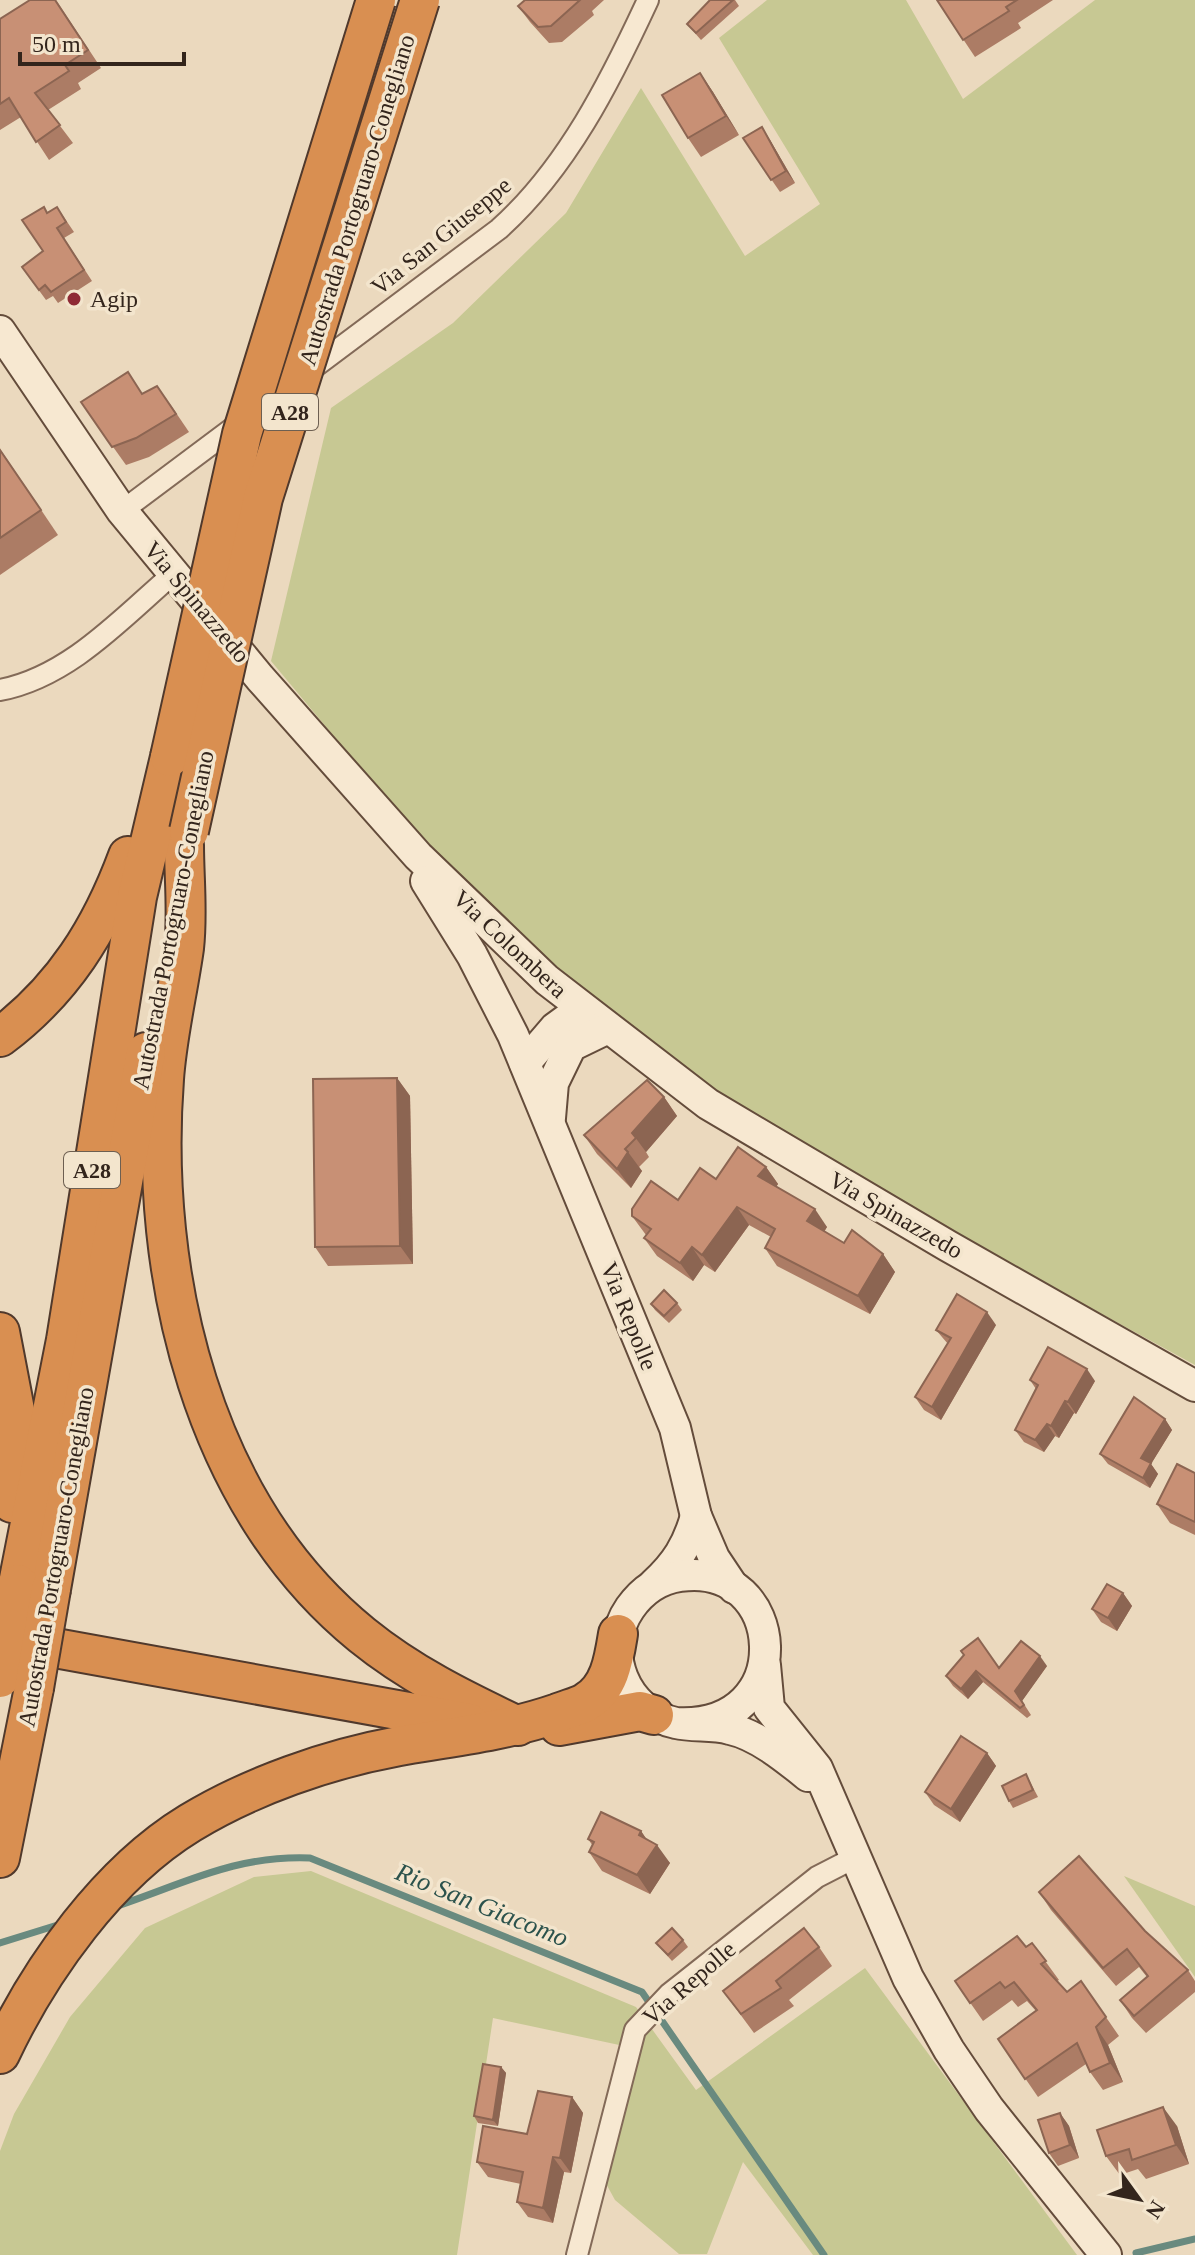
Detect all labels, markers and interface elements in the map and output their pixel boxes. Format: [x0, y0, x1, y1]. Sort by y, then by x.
scale bar [20, 16, 184, 66]
text: 50 m [32, 31, 81, 57]
street label: Autostrada Portogruaro-Conegliano [294, 31, 420, 369]
street label: Via San Giuseppe [366, 172, 516, 300]
place label: Agip [90, 286, 138, 312]
marker: Agip [65, 290, 83, 308]
road number: A28 [262, 394, 318, 430]
street label: Via Spinazzedo [139, 536, 255, 668]
street label: Autostrada Portogruaro-Conegliano [127, 748, 219, 1092]
street label: Via Colombera [448, 885, 572, 1003]
road number: A28 [64, 1152, 120, 1188]
street label: Via Spinazzedo [825, 1166, 967, 1264]
street label: Via Repolle [596, 1258, 662, 1374]
street label: Autostrada Portogruaro-Conegliano [13, 1385, 99, 1729]
water label: Rio San Giacomo [391, 1857, 572, 1953]
street label: Via Repolle [638, 1936, 740, 2030]
north arrow [1099, 2159, 1179, 2239]
text: N [1140, 2196, 1170, 2223]

